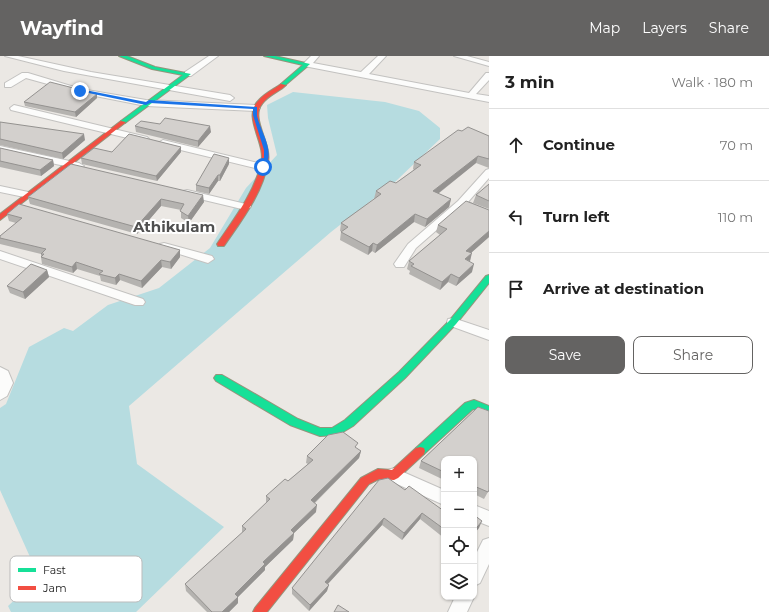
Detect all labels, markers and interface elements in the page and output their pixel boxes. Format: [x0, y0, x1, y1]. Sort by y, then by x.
text: Wayfind [20, 17, 104, 40]
text: Map [589, 19, 620, 37]
text: Layers [642, 19, 687, 37]
text: Share [709, 19, 749, 37]
text: 3 min [505, 72, 555, 92]
text: Walk · 180 m [671, 74, 753, 90]
route end [71, 82, 89, 100]
icon: ahead [505, 134, 527, 156]
text: Continue [543, 135, 615, 154]
text: 70 m [720, 137, 753, 153]
route start [254, 158, 272, 176]
icon: left [505, 206, 527, 228]
text: Turn left [543, 207, 610, 226]
text: 110 m [718, 209, 753, 225]
district label: Athikulam [132, 217, 215, 236]
icon: arrive [505, 278, 527, 300]
text: Arrive at destination [543, 279, 704, 298]
button: Save [505, 336, 625, 374]
button: Share [633, 336, 753, 374]
map controls [441, 456, 477, 600]
button: + [441, 456, 477, 492]
button: − [441, 492, 477, 528]
button: locate [441, 528, 477, 564]
legend [10, 556, 142, 602]
text: Fast [43, 563, 67, 577]
button: layers [441, 564, 477, 600]
text: Jam [42, 581, 67, 595]

